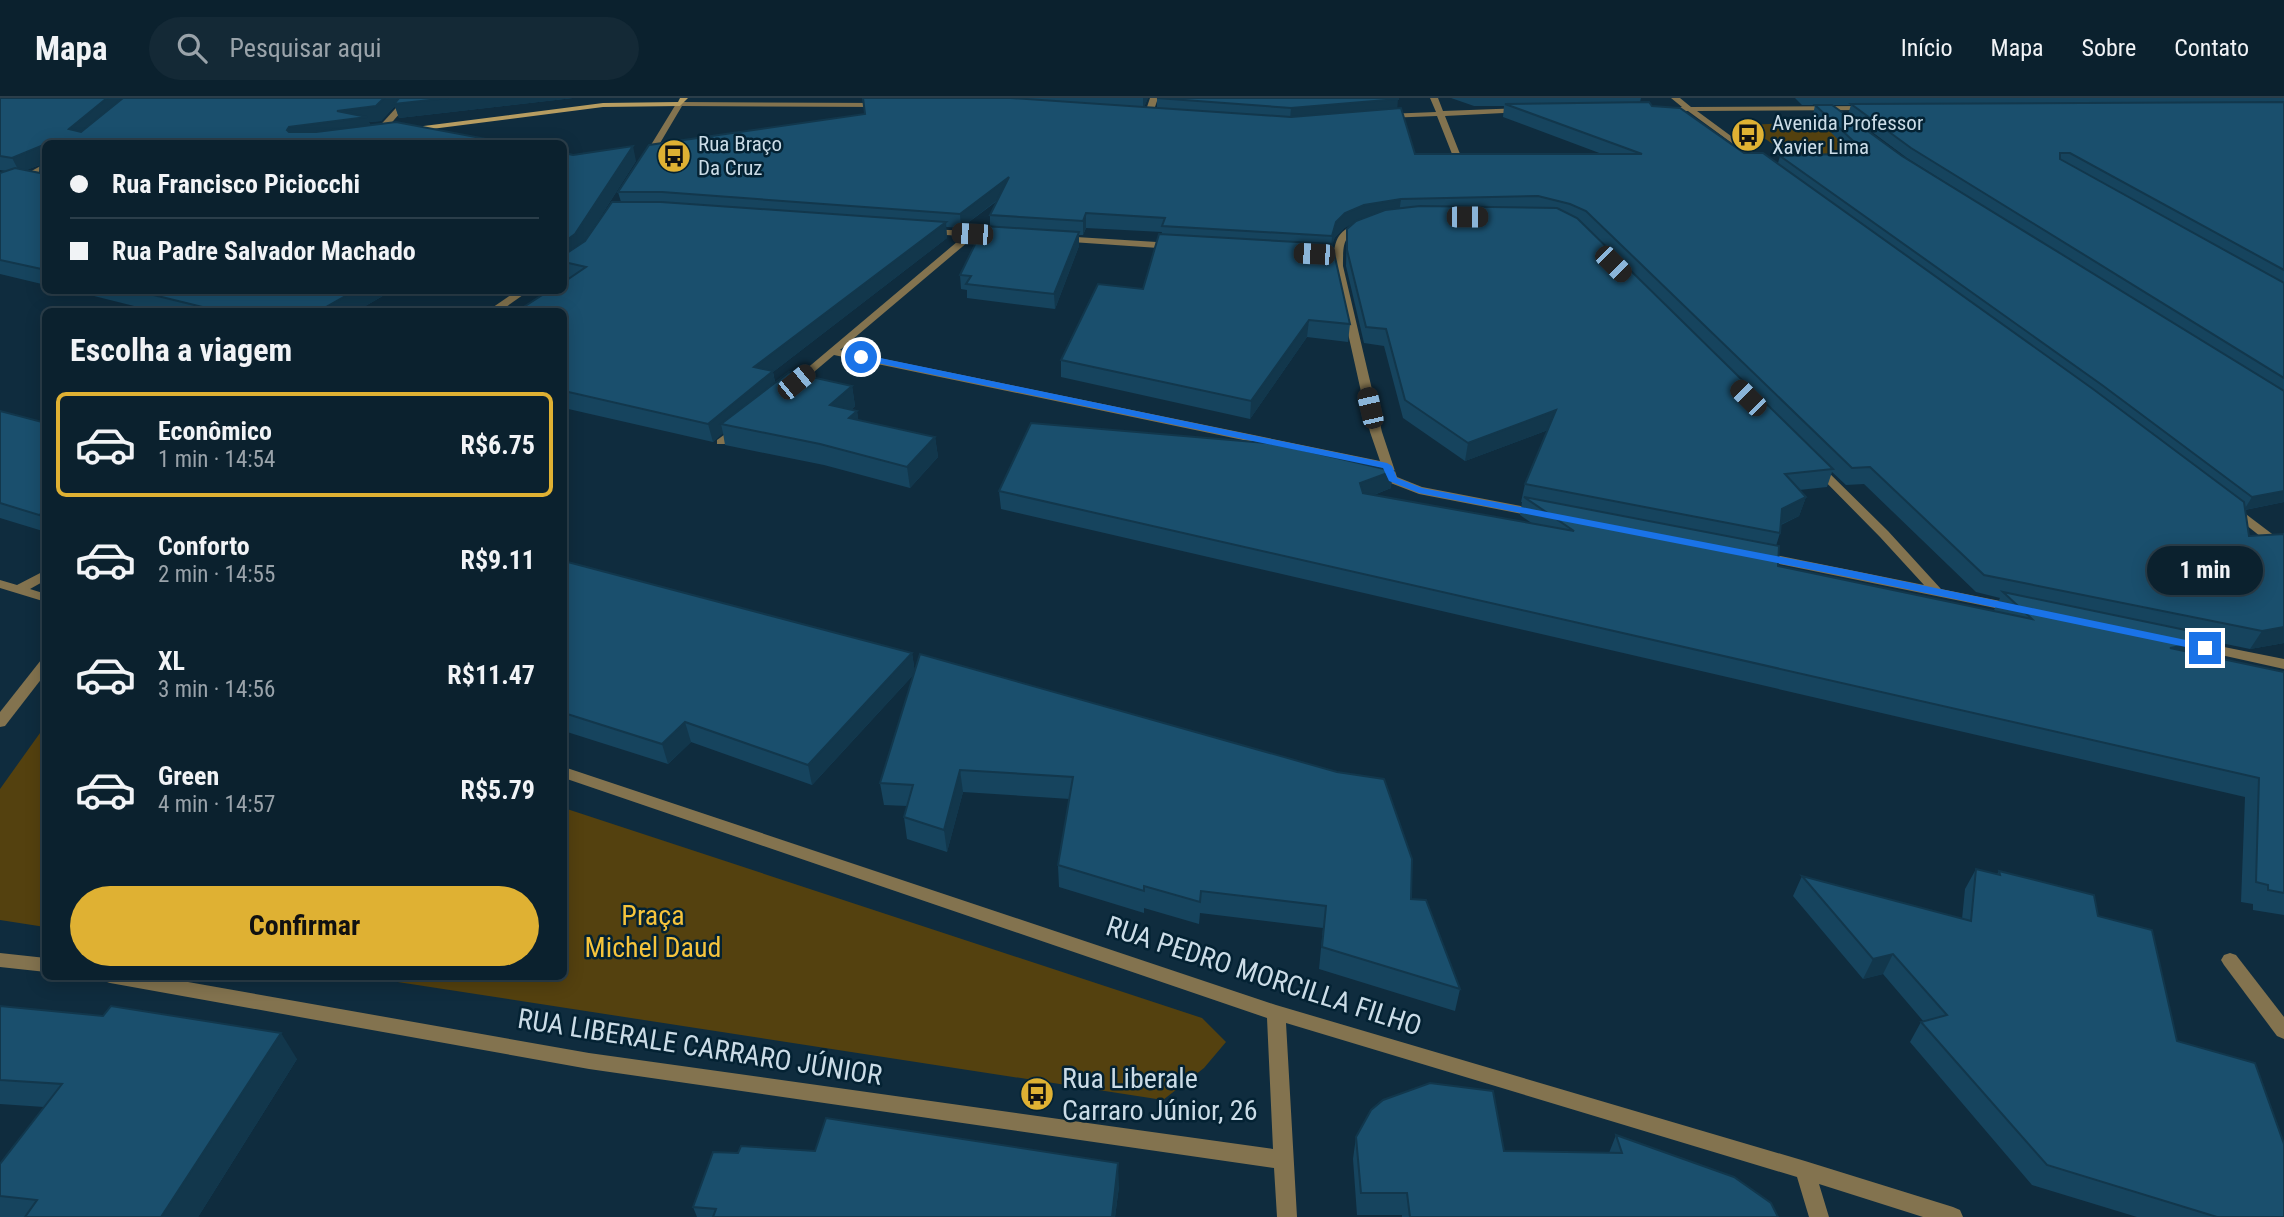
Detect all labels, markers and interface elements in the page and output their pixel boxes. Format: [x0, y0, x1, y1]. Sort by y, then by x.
search box [149, 17, 639, 80]
text: Mapa [35, 29, 107, 68]
icon: search [173, 29, 211, 67]
text: Pesquisar aqui [229, 33, 382, 63]
text: Início [1901, 34, 1953, 62]
text: Mapa [1991, 34, 2044, 62]
text: Sobre [2082, 34, 2136, 62]
text: Contato [2174, 34, 2249, 62]
place label: Avenida Professor Xavier Lima [1772, 111, 1923, 159]
bus stop icon: Avenida Professor Xavier Lima [1729, 116, 1767, 154]
place label: Rua Braço Da Cruz [698, 132, 782, 180]
bus stop icon: Rua Braço Da Cruz [655, 137, 693, 175]
text: Rua Francisco Piciocchi [112, 169, 360, 199]
car [1447, 207, 1489, 228]
car [951, 222, 994, 246]
text: Rua Padre Salvador Machado [112, 236, 416, 266]
car [1293, 242, 1336, 266]
car [1591, 242, 1636, 286]
text: Escolha a viagem [70, 331, 292, 369]
route start [845, 341, 877, 373]
car [774, 361, 819, 403]
car [1726, 376, 1771, 420]
car [1356, 385, 1385, 431]
icon: car [74, 413, 137, 476]
text: Econômico [158, 416, 272, 446]
text: R$6.75 [461, 430, 535, 460]
text: 1 min · 14:54 [158, 446, 275, 473]
icon: car [74, 528, 137, 591]
text: Conforto [158, 531, 250, 561]
text: R$9.11 [461, 545, 535, 575]
callout: 1 min [2147, 546, 2263, 596]
text: 1 min [2179, 557, 2231, 584]
text: 2 min · 14:55 [158, 561, 275, 588]
route end [2189, 632, 2221, 664]
icon: car [74, 643, 137, 706]
text: XL [158, 646, 185, 676]
text: R$11.47 [447, 660, 535, 690]
text: 3 min · 14:56 [158, 676, 275, 703]
icon: car [74, 758, 137, 821]
text: Green [158, 761, 219, 791]
text: R$5.79 [461, 775, 535, 805]
text: 4 min · 14:57 [158, 791, 275, 818]
button: Confirmar [70, 886, 539, 966]
park label: Praça Michel Daud [585, 899, 721, 964]
street label: RUA PEDRO MORCILLA FILHO [1102, 909, 1426, 1043]
street label: RUA LIBERALE CARRARO JÚNIOR [516, 1002, 885, 1092]
place label: Rua Liberale Carraro Júnior, 26 [1062, 1062, 1258, 1127]
bus stop icon: Rua Liberale Carraro Júnior, 26 [1018, 1075, 1056, 1113]

